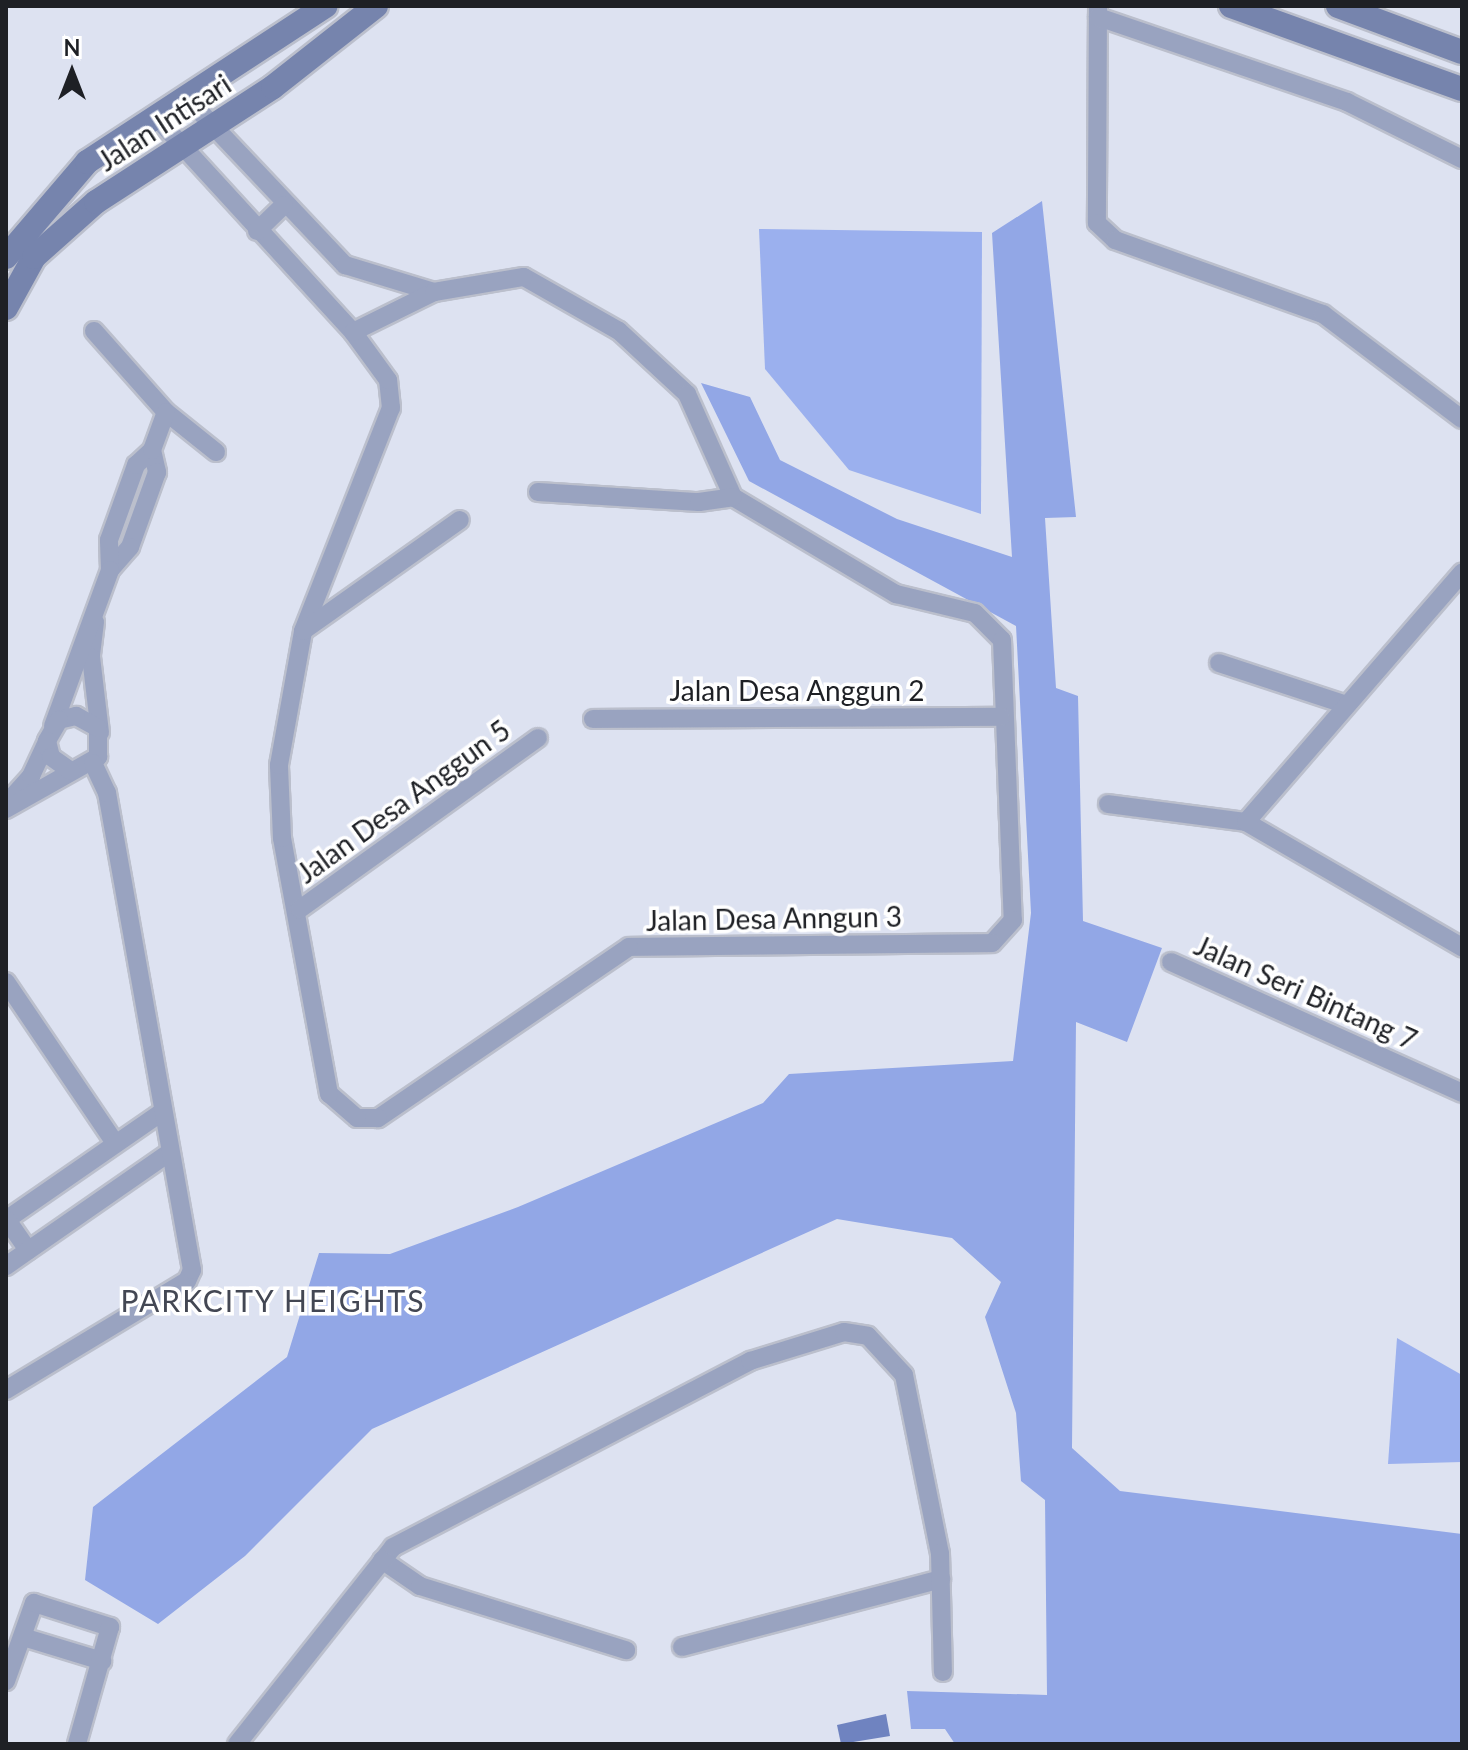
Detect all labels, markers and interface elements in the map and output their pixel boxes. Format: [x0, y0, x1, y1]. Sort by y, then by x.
north arrow [32, 32, 112, 112]
text: N [64, 34, 80, 61]
street label: Jalan Intisari [91, 67, 237, 177]
street label: Jalan Desa Anggun 2 [669, 673, 925, 707]
street label: Jalan Desa Anggun 5 [290, 712, 516, 890]
street label: Jalan Desa Anngun 3 [645, 899, 903, 937]
street label: Jalan Seri Bintang 7 [1190, 928, 1422, 1056]
district label: PARKCITY HEIGHTS [120, 1282, 426, 1318]

